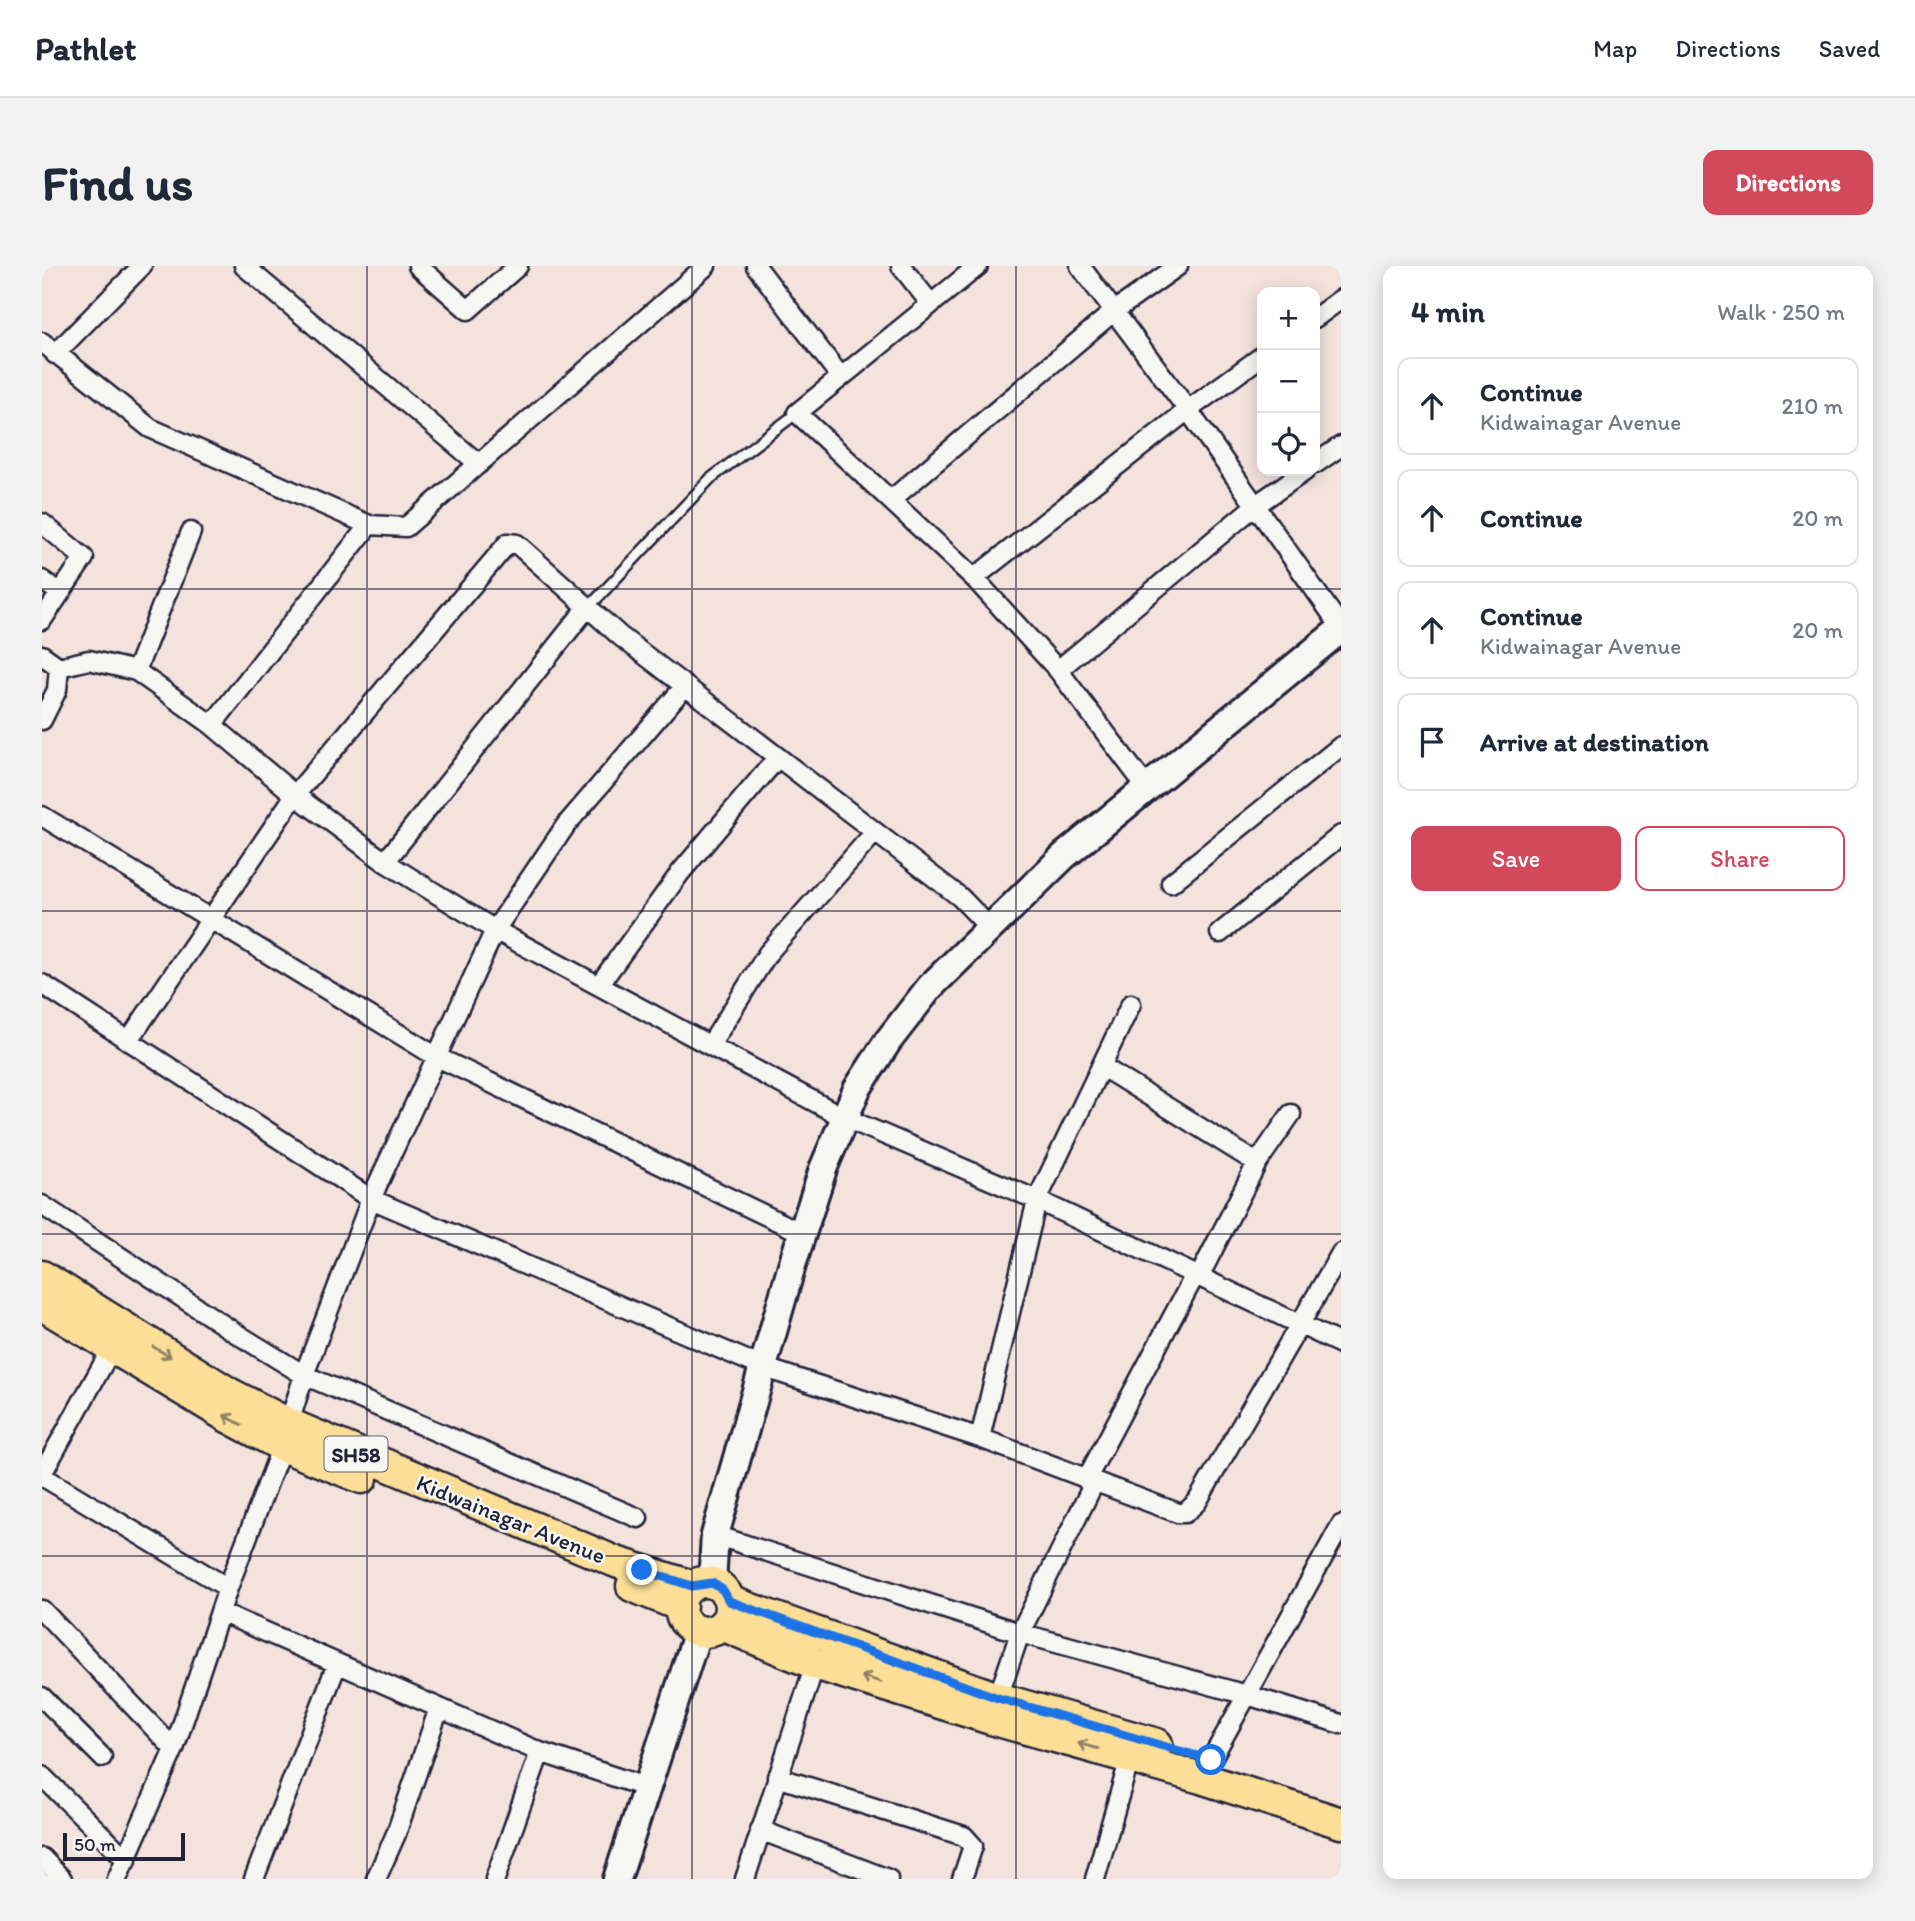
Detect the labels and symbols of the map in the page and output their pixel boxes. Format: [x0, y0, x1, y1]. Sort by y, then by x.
one-way arrow [151, 1345, 171, 1359]
one-way arrow [223, 1413, 244, 1426]
road number: SH58 [324, 1436, 388, 1472]
street label: Kidwainagar Avenue [412, 1468, 610, 1570]
route end [626, 1554, 657, 1585]
one-way arrow [860, 1672, 882, 1685]
one-way arrow [1077, 1739, 1100, 1752]
route start [1195, 1744, 1226, 1775]
scale bar [63, 1830, 186, 1862]

